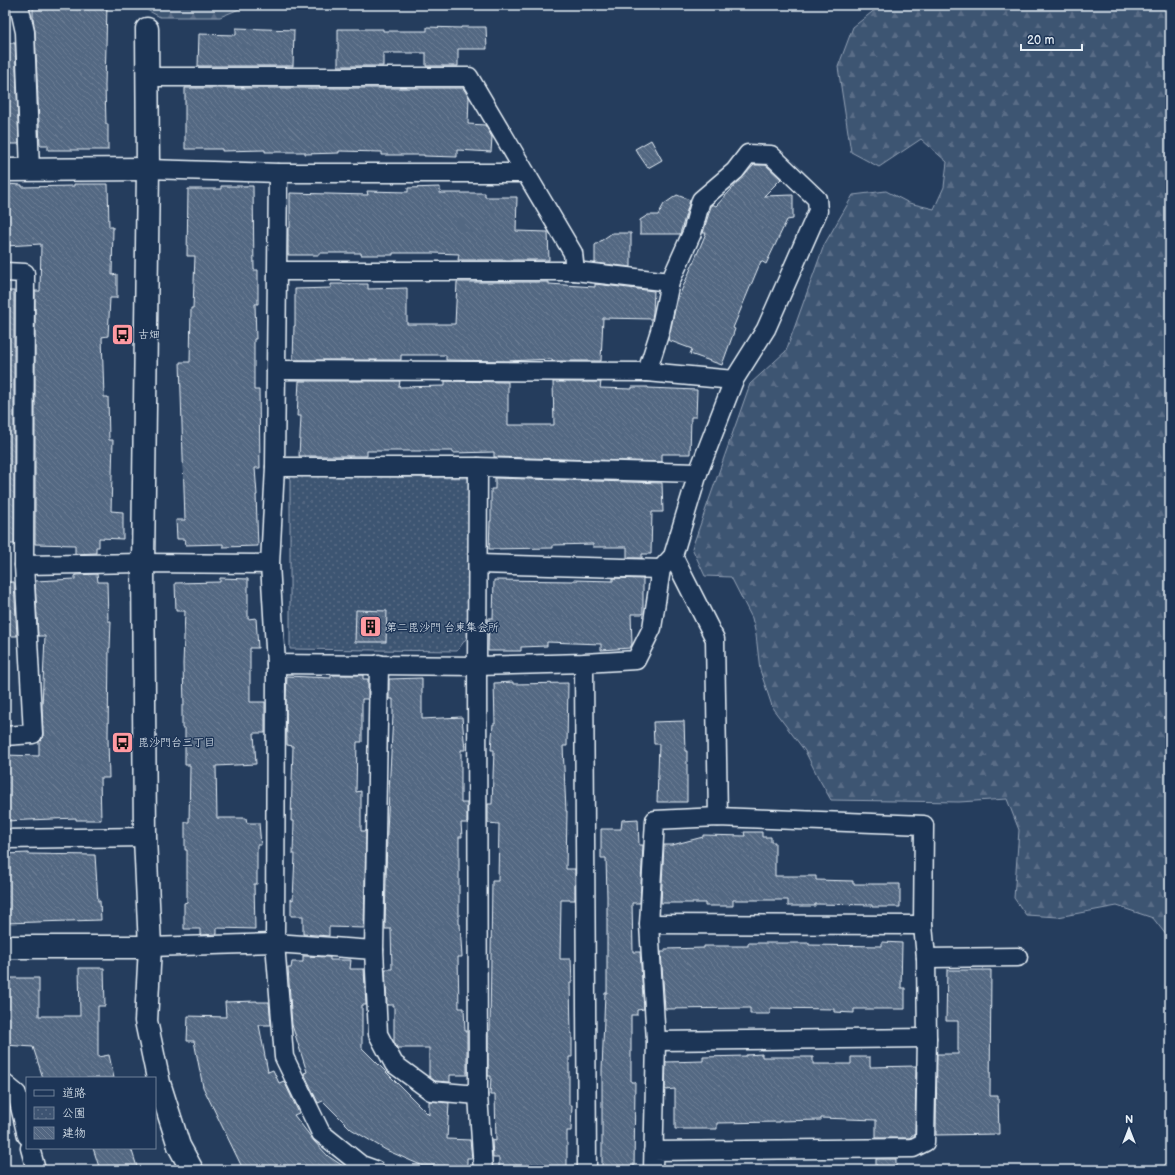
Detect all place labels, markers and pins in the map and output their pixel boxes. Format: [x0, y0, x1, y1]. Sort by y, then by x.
bus stop icon: 古畑 [110, 321, 136, 347]
place label: 古畑 [138, 328, 160, 341]
building icon: 第二毘沙門 台東集会所 [358, 614, 384, 640]
place label: 第二毘沙門 台東集会所 [386, 621, 499, 634]
bus stop icon: 毘沙門台三丁目 [110, 729, 136, 755]
place label: 毘沙門台三丁目 [138, 736, 215, 749]

